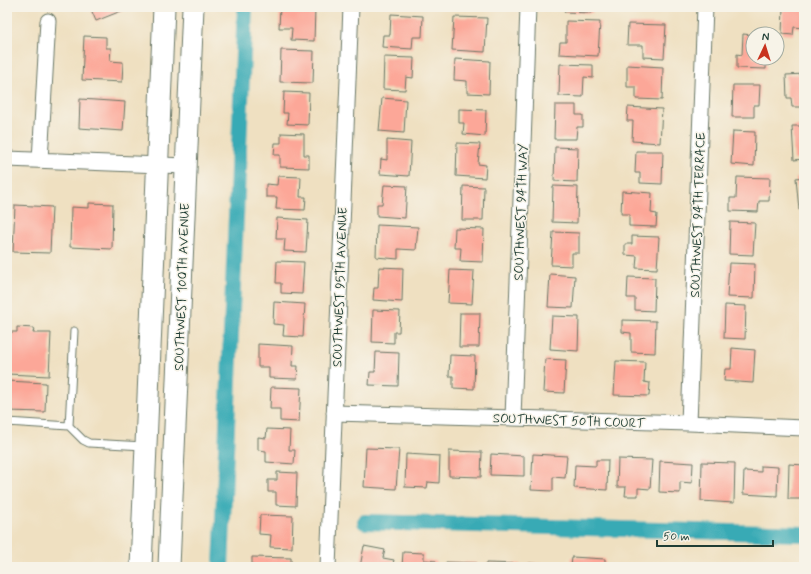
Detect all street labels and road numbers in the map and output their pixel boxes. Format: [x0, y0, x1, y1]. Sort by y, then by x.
street label: SOUTHWEST 94TH TERRACE [687, 132, 710, 298]
street label: SOUTHWEST 94TH WAY [511, 142, 532, 281]
street label: SOUTHWEST 100TH AVENUE [171, 202, 194, 371]
street label: SOUTHWEST 95TH AVENUE [329, 206, 352, 367]
street label: SOUTHWEST 50TH COURT [493, 410, 646, 433]

